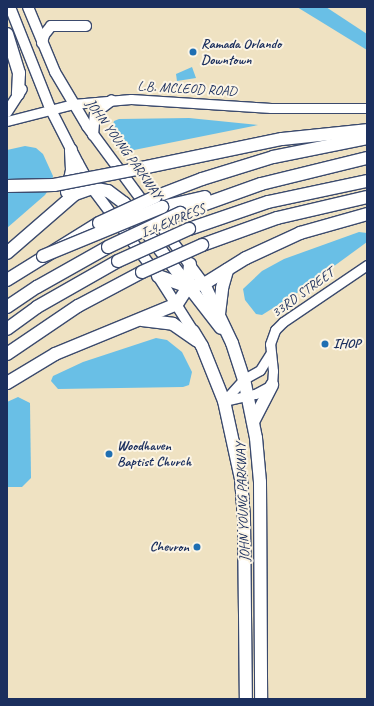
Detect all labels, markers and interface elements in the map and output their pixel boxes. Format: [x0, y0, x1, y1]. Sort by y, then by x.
place label: Ramada Orlando Downtown [201, 36, 281, 68]
marker: Ramada Orlando Downtown [188, 47, 198, 57]
street label: L.B. MCLEOD ROAD [137, 78, 237, 100]
street label: JOHN YOUNG PARKWAY [82, 96, 166, 202]
street label: I-4 EXPRESS [138, 200, 208, 242]
street label: 33RD STREET [269, 265, 337, 321]
place label: IHOP [333, 336, 360, 352]
marker: IHOP [320, 339, 330, 349]
place label: Woodhaven Baptist Church [117, 438, 192, 470]
street label: JOHN YOUNG PARKWAY [233, 442, 253, 562]
marker: Woodhaven Baptist Church [104, 449, 114, 459]
place label: Chevron [150, 539, 189, 555]
marker: Chevron [192, 542, 202, 552]

